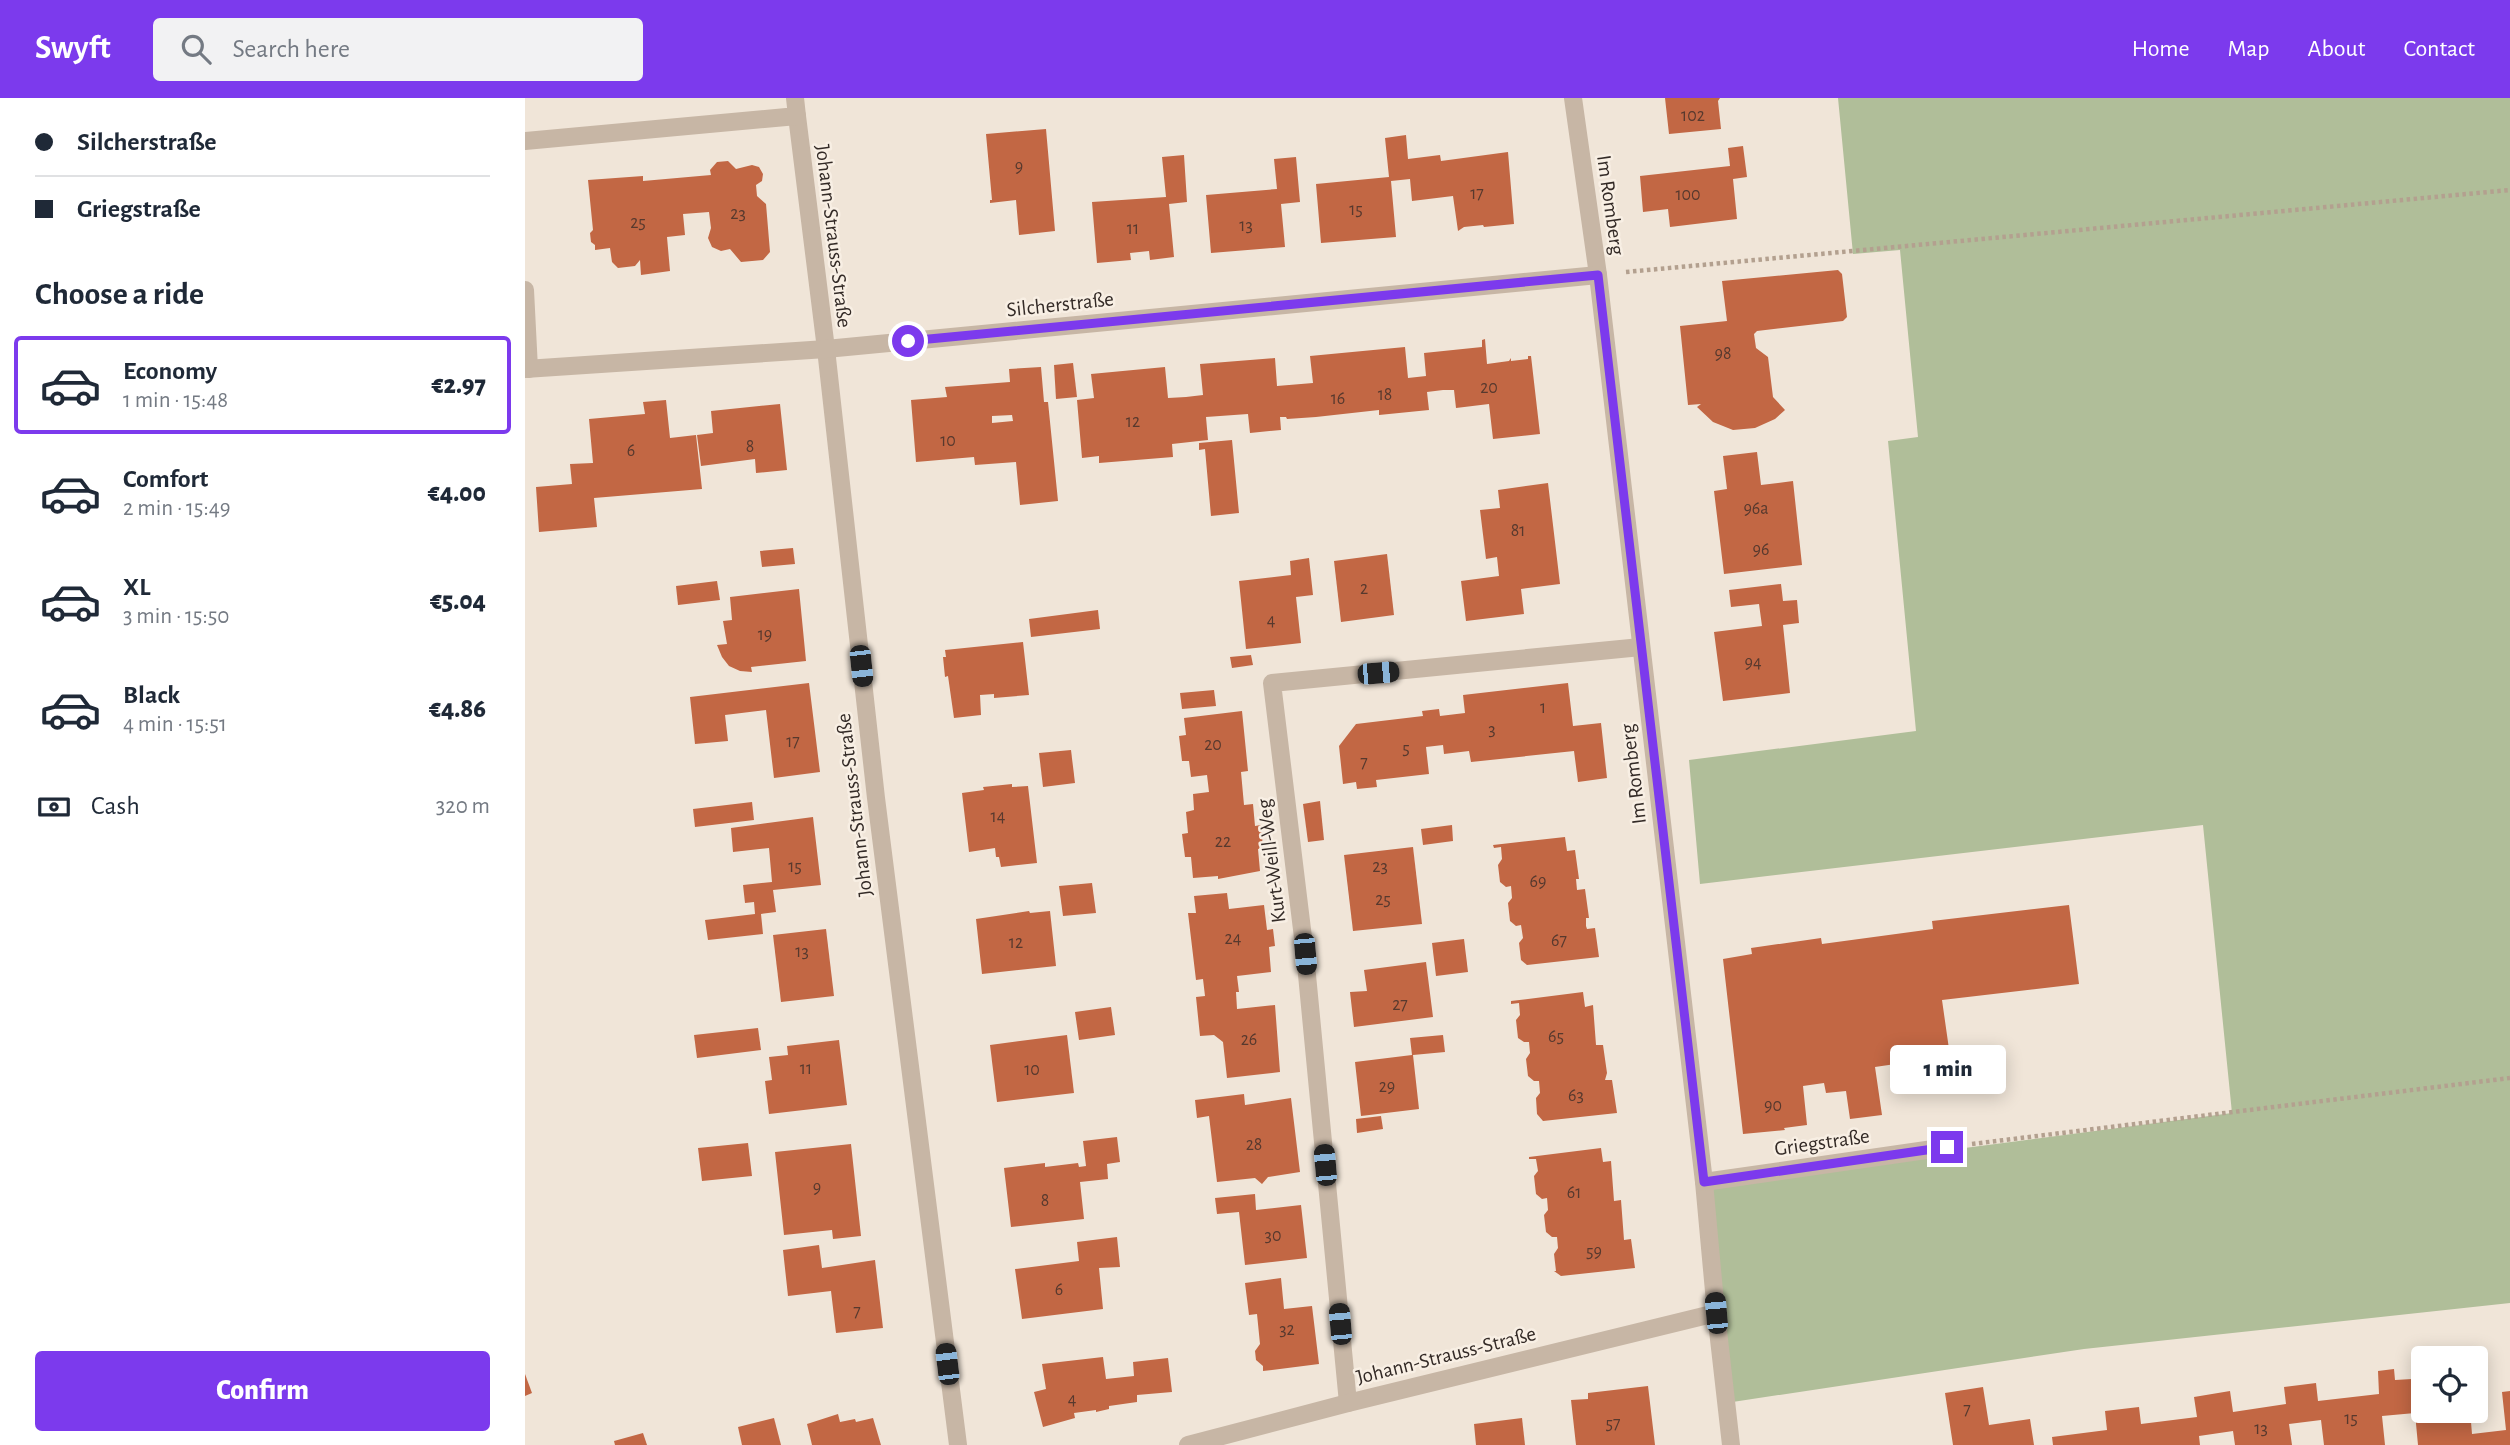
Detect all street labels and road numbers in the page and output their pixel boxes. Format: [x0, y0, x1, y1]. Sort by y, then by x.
street label: Johann-Strauss-Straße [812, 143, 855, 329]
street label: Im Romberg [1593, 154, 1628, 257]
street label: Silcherstraße [1005, 288, 1115, 321]
street label: Johann-Strauss-Straße [833, 712, 876, 898]
street label: Im Romberg [1617, 722, 1650, 825]
street label: Kurt-Weill-Weg [1253, 797, 1290, 924]
street label: Griegstraße [1773, 1125, 1871, 1160]
street label: Johann-Strauss-Straße [1354, 1323, 1538, 1388]

